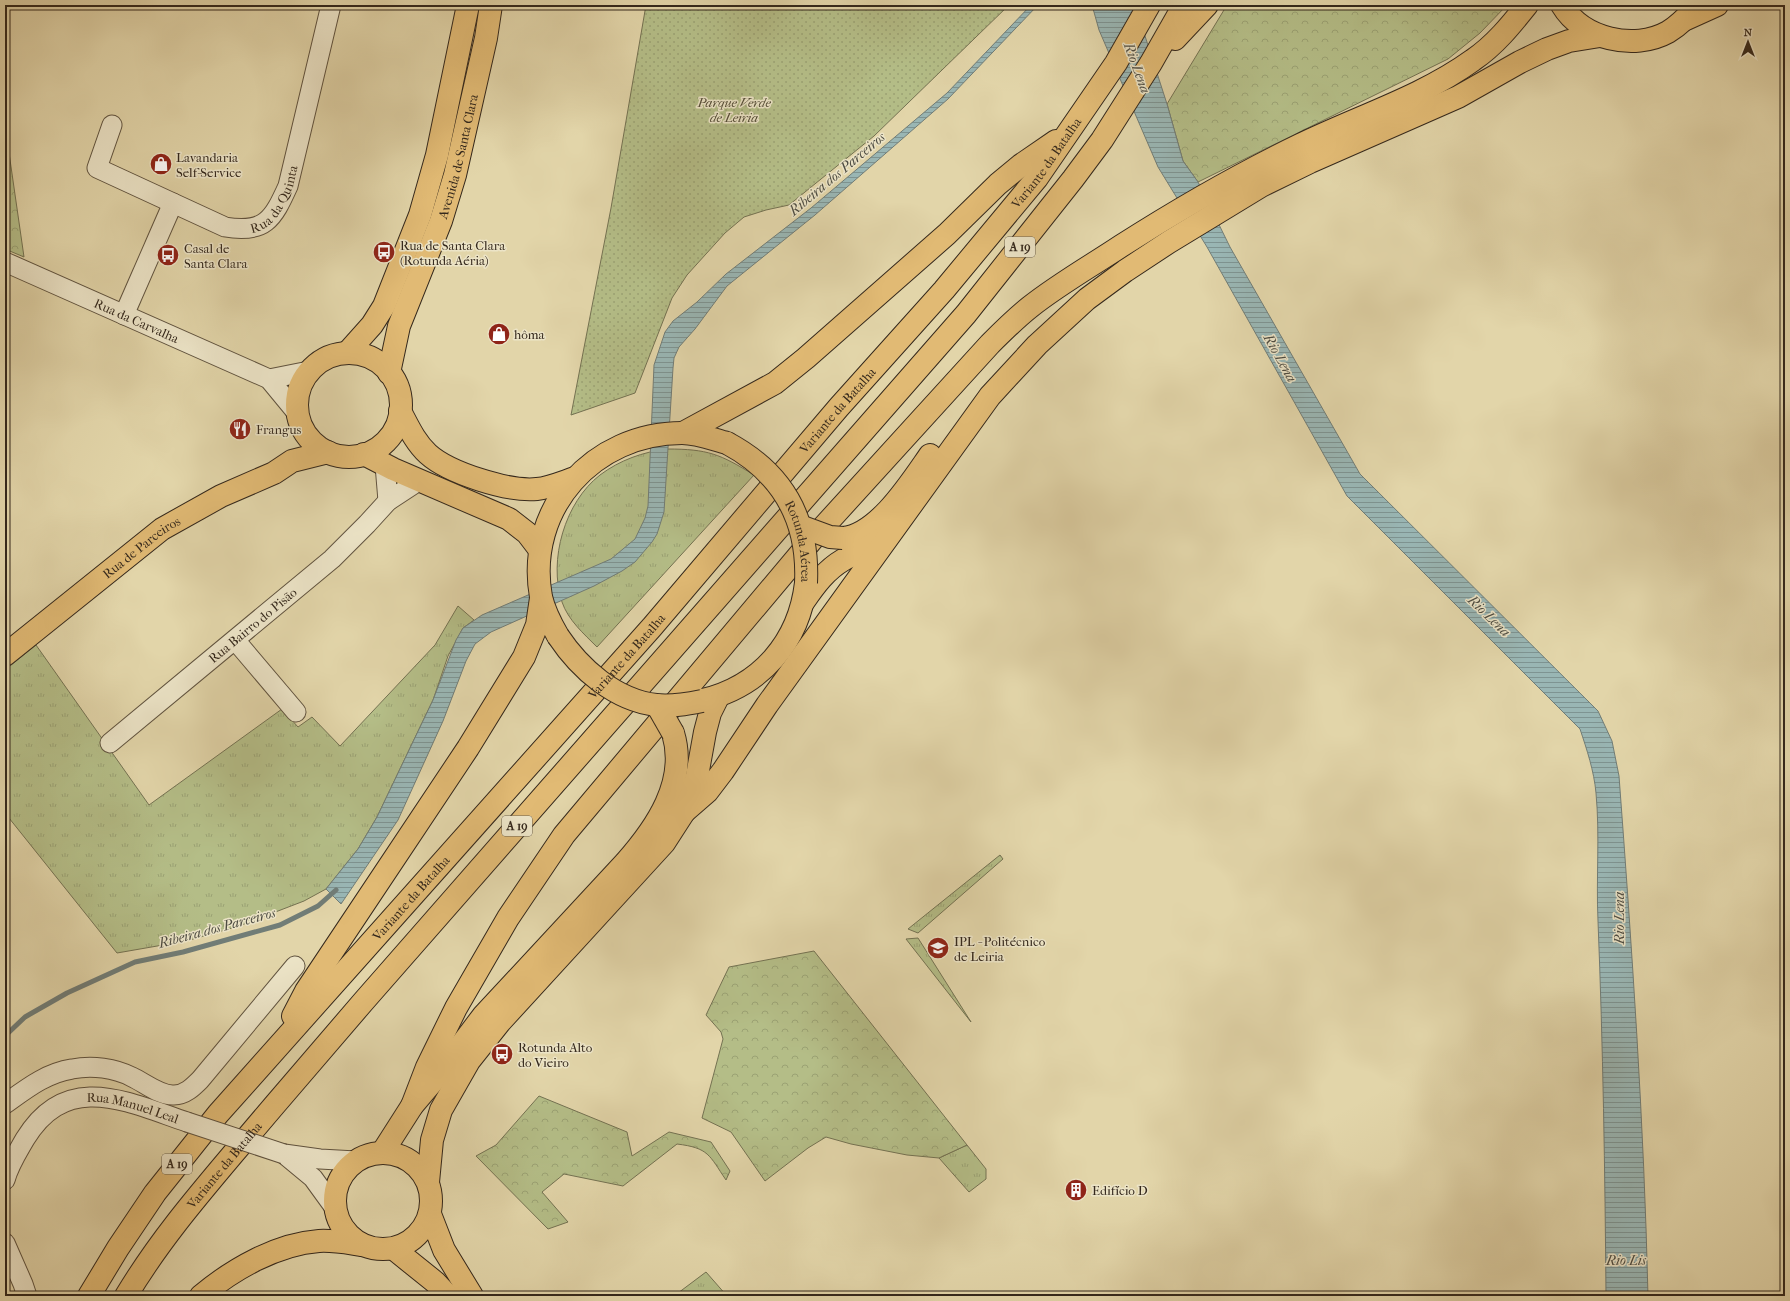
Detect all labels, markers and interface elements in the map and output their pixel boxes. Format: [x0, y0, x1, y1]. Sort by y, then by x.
north arrow [1728, 22, 1768, 62]
text: N [1744, 26, 1753, 39]
water label: Rio Lena [1120, 39, 1154, 96]
street label: Avenida de Santa Clara [434, 92, 481, 221]
park label: Parque Verde de Leiria [696, 95, 771, 125]
street label: Variante da Batalha [1007, 114, 1084, 212]
water label: Ribeira dos Parceiros [785, 128, 889, 220]
place label: Lavandaria Self-Service [176, 150, 242, 180]
shop icon: Lavandaria Self-Service [148, 151, 174, 177]
street label: Rua da Quinta [248, 163, 300, 236]
road number: A 19 [1005, 237, 1035, 257]
place label: Rua de Santa Clara (Rotunda Aéria) [400, 238, 506, 268]
bus stop icon: Rua de Santa Clara (Rotunda Aéria) [371, 239, 397, 265]
place label: Casal de Santa Clara [184, 241, 249, 271]
bus stop icon: Casal de Santa Clara [155, 242, 181, 268]
street label: Rua da Carvalha [92, 295, 182, 346]
shop icon: hôma [486, 321, 512, 347]
place label: hôma [514, 327, 546, 342]
water label: Rio Lena [1259, 330, 1300, 385]
street label: Variante da Batalha [795, 364, 879, 457]
restaurant icon: Frangus [227, 416, 253, 442]
place label: Frangus [256, 422, 302, 437]
street label: Rotunda Aérea [782, 498, 814, 583]
street label: Rua de Parceiros [99, 513, 183, 581]
street label: Rua Bairro do Pisão [205, 584, 300, 666]
water label: Rio Lena [1463, 591, 1514, 640]
street label: Variante da Batalha [584, 610, 668, 702]
road number: A 19 [502, 816, 532, 836]
street label: Variante da Batalha [368, 852, 453, 944]
water label: Rio Lena [1611, 892, 1628, 945]
water label: Ribeira dos Parceiros [156, 904, 278, 952]
place label: IPL - Politécnico de Leiria [954, 934, 1046, 964]
school or university icon: IPL - Politécnico de Leiria [925, 935, 951, 961]
place label: Rotunda Alto do Vieiro [518, 1040, 593, 1070]
bus stop icon: Rotunda Alto do Vieiro [489, 1041, 515, 1067]
street label: Rua Manuel Leal [87, 1089, 181, 1126]
street label: Variante da Batalha [183, 1118, 265, 1212]
road number: A 19 [162, 1154, 192, 1174]
building icon: Edifício D [1063, 1177, 1089, 1203]
place label: Edifício D [1092, 1183, 1148, 1198]
water label: Rio Lis [1605, 1252, 1647, 1269]

